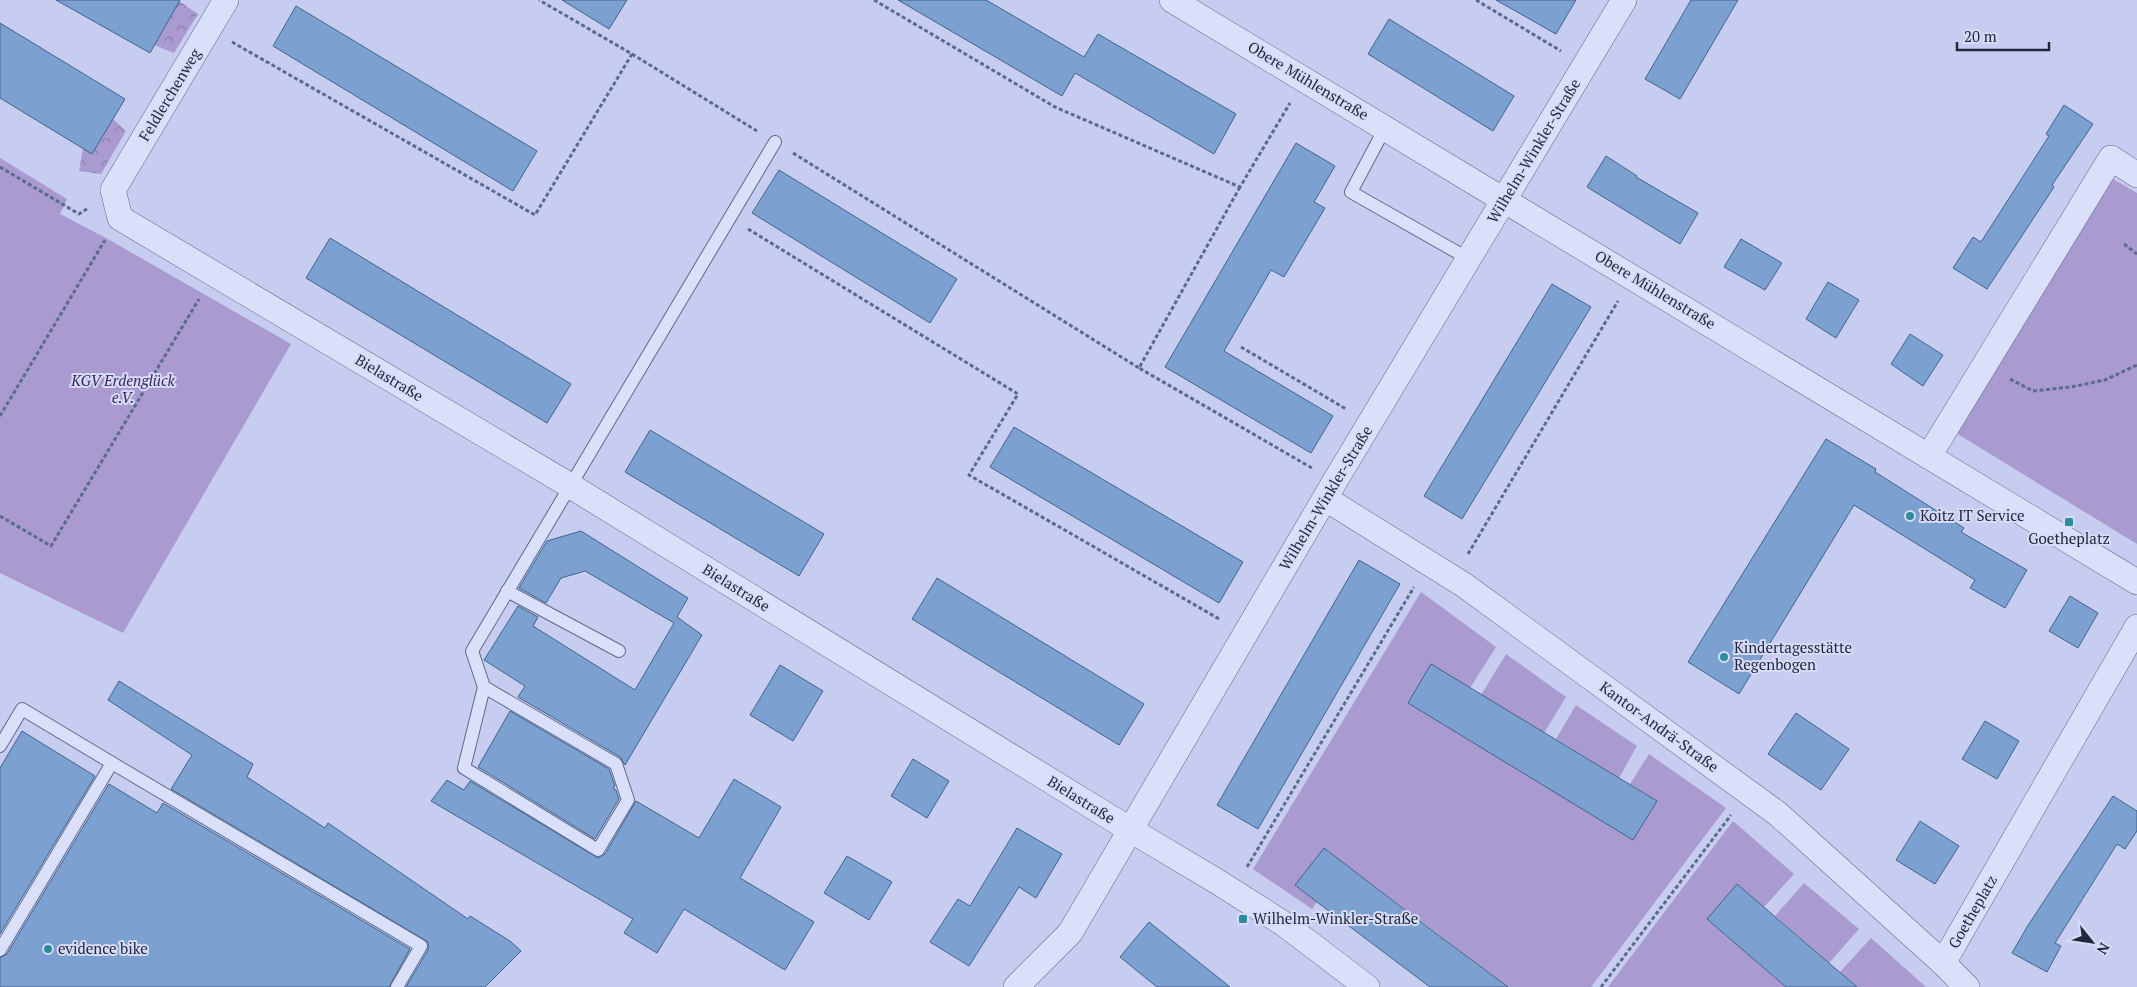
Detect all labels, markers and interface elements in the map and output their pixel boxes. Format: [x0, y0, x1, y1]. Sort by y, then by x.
scale bar [1957, 20, 2050, 52]
text: 20 m [1964, 26, 1997, 46]
street label: Obere Mühlenstraße [1244, 36, 1373, 124]
street label: Feldlerchenweg [134, 43, 205, 145]
street label: Wilhelm-Winkler-Straße [1482, 74, 1584, 227]
street label: Obere Mühlenstraße [1591, 245, 1720, 333]
street label: Bielastraße [352, 349, 427, 405]
park label: KGV Erdenglück e.V. [70, 370, 175, 407]
street label: Wilhelm-Winkler-Straße [1274, 421, 1376, 574]
place label: Koitz IT Service [1920, 505, 2025, 525]
marker: Koitz IT Service [1904, 510, 1916, 522]
marker: Goetheplatz [2063, 516, 2075, 528]
place label: Goetheplatz [2028, 528, 2110, 548]
street label: Bielastraße [699, 559, 774, 616]
place label: Kindertagesstätte Regenbogen [1734, 637, 1852, 674]
marker: Kindertagesstätte Regenbogen [1718, 651, 1730, 663]
street label: Kantor-Andrä-Straße [1596, 676, 1723, 776]
street label: Bielastraße [1044, 771, 1119, 828]
street label: Goetheplatz [1943, 871, 2001, 952]
place label: Wilhelm-Winkler-Straße [1253, 908, 1418, 928]
marker: Wilhelm-Winkler-Straße [1237, 913, 1249, 925]
north arrow [2067, 917, 2117, 967]
place label: evidence bike [58, 938, 148, 958]
text: N [2093, 939, 2115, 958]
marker: evidence bike [42, 943, 54, 955]

